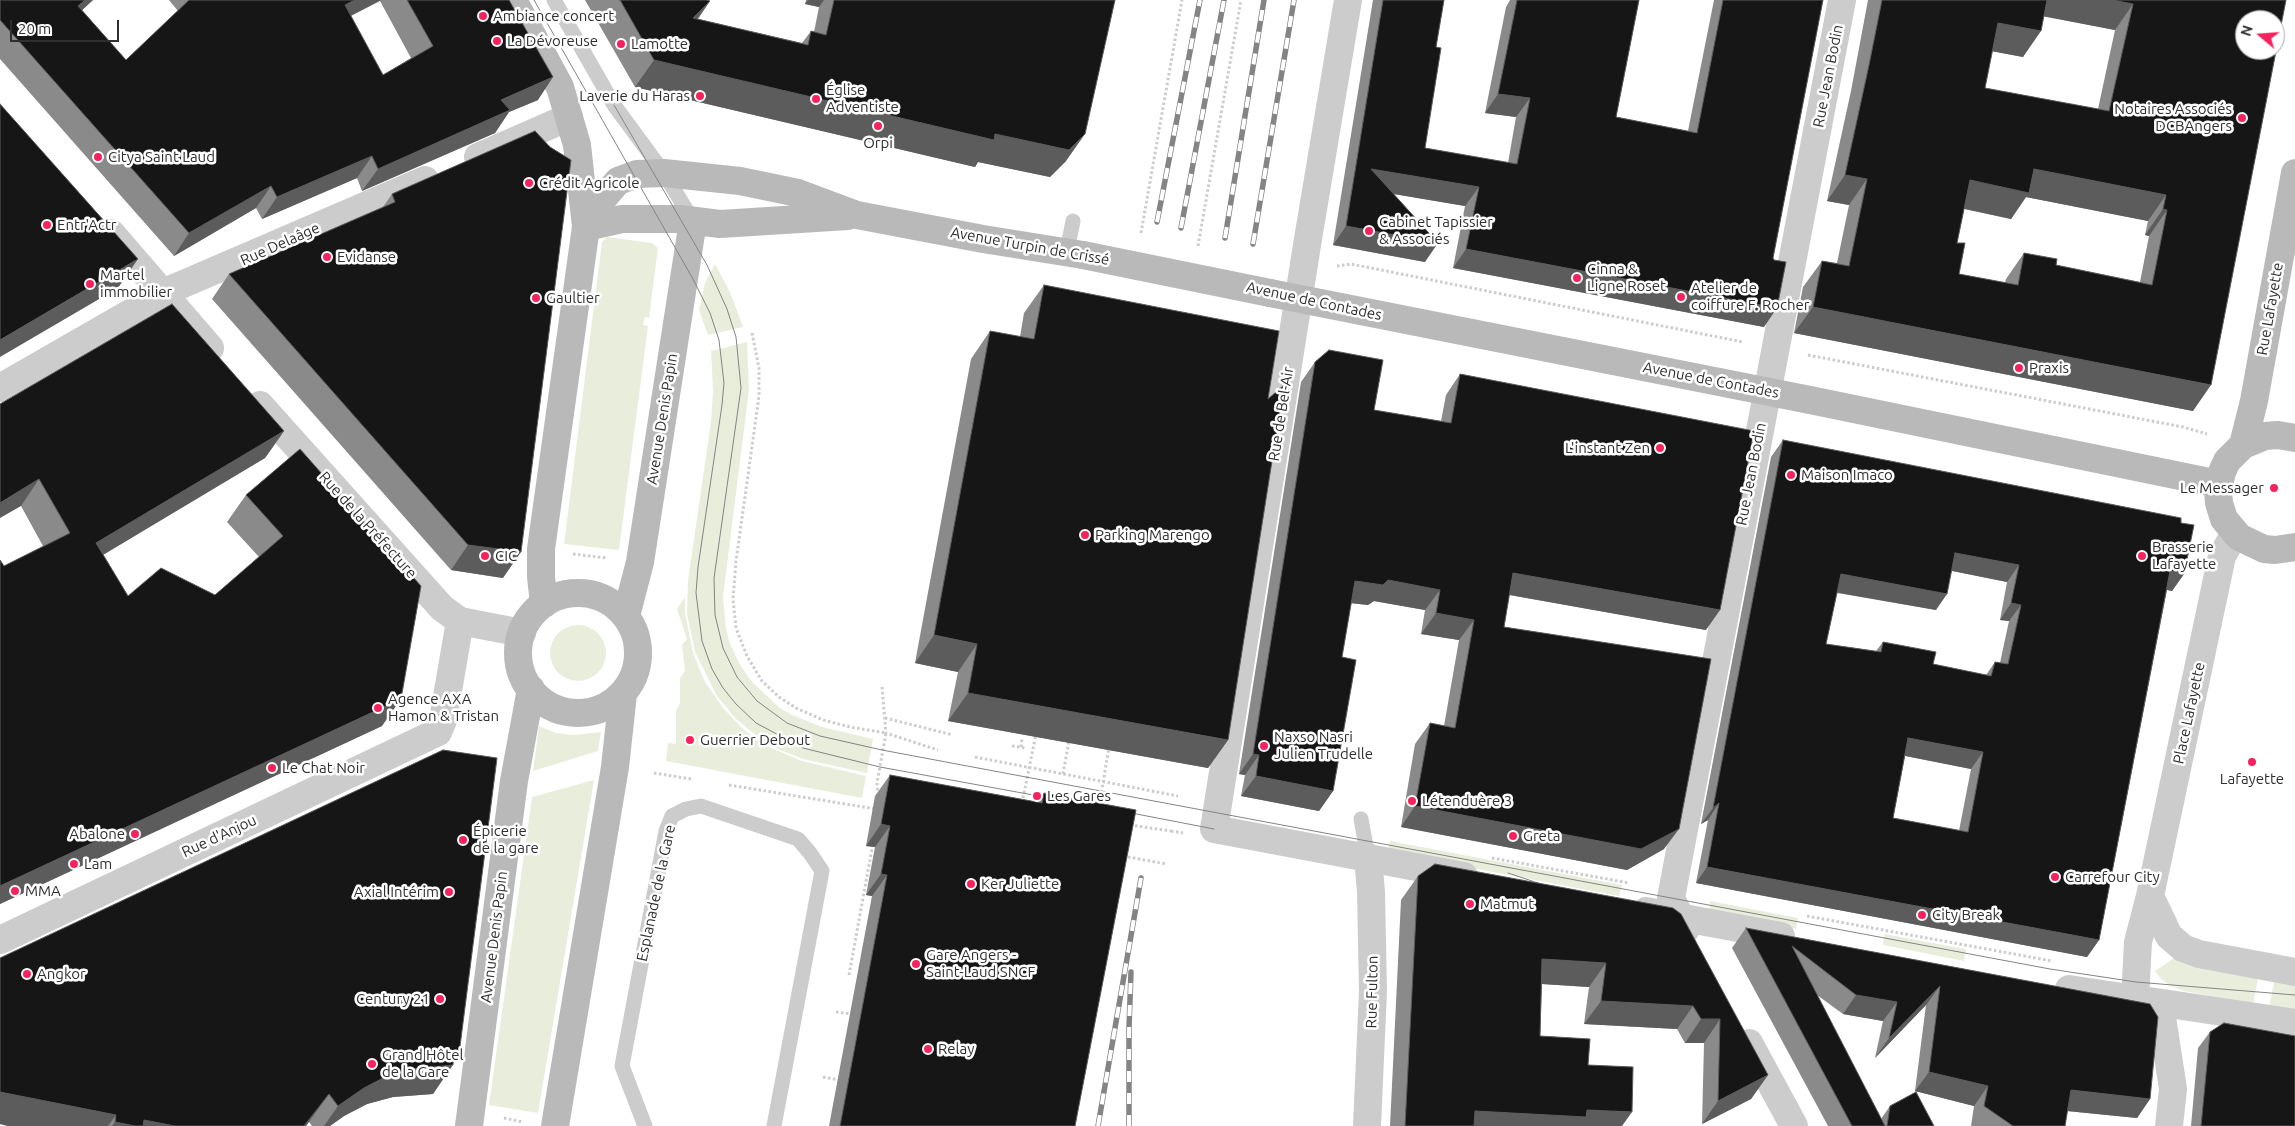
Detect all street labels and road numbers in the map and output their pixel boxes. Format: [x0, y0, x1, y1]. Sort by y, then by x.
street label: Rue Jean Bodin [1809, 23, 1847, 129]
street label: Rue Delaâge [238, 219, 322, 269]
street label: Avenue Turpin de Crissé [949, 223, 1111, 269]
street label: Rue Lafayette [2253, 261, 2287, 357]
street label: Avenue de Contades [1245, 278, 1383, 324]
street label: Avenue Denis Papin [643, 352, 681, 486]
street label: Avenue de Contades [1641, 358, 1781, 402]
street label: Rue de Bel-Air [1265, 366, 1297, 462]
street label: Rue Jean Bodin [1732, 421, 1770, 527]
street label: Rue de la Préfecture [315, 468, 421, 582]
street label: Place Lafayette [2169, 660, 2209, 766]
street label: Rue d'Anjou [179, 811, 259, 861]
street label: Esplanade de la Gare [633, 823, 679, 963]
street label: Avenue Denis Papin [477, 870, 511, 1004]
street label: Rue Fulton [1362, 955, 1382, 1029]

